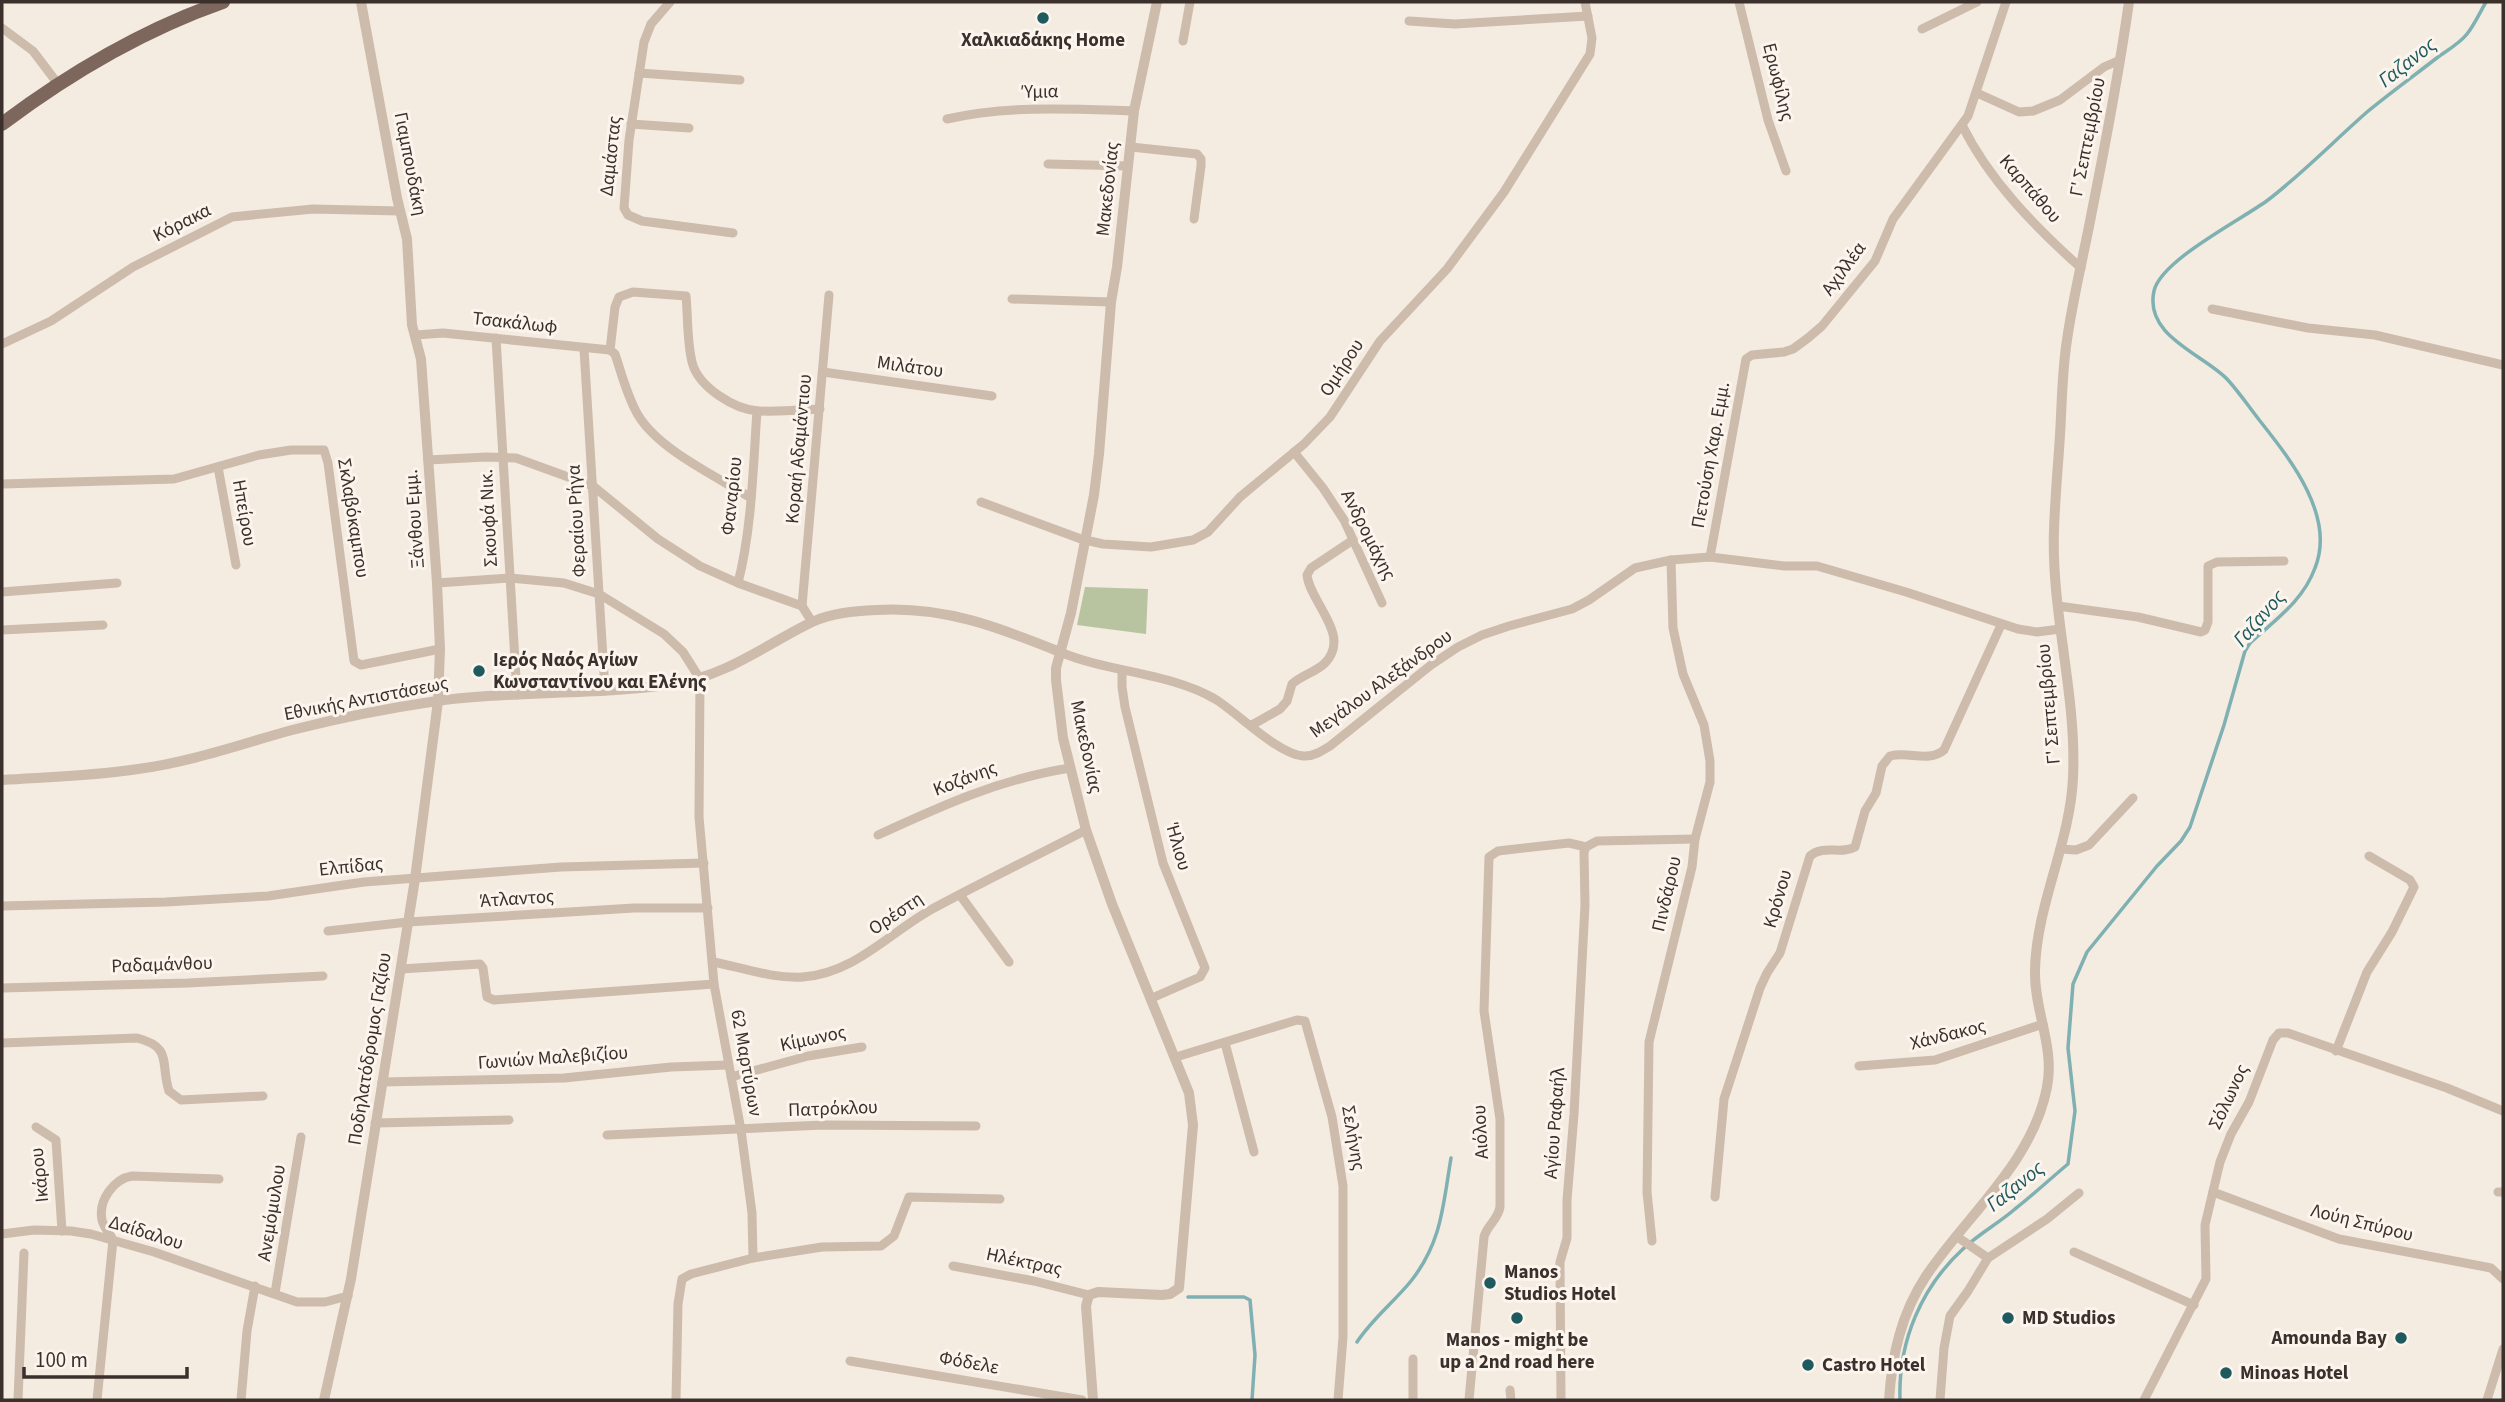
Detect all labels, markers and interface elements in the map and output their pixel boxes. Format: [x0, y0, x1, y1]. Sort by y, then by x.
marker: Χαλκιαδάκης Home [1035, 10, 1051, 26]
place label: Χαλκιαδάκης Home [961, 27, 1125, 54]
water label: Γαζανος [2371, 29, 2444, 94]
street label: Ερωφίλης [1755, 40, 1801, 124]
street label: Γ' Σεπτεμβρίου [2063, 75, 2113, 199]
street label: Ύμια [1020, 78, 1059, 106]
street label: Γιαμπουδάκη [387, 110, 433, 218]
street label: Δαμάστας [593, 114, 629, 198]
street label: Μακεδονίας [1090, 140, 1126, 238]
street label: Καρπάθου [1993, 149, 2067, 229]
street label: Κόρακα [148, 197, 216, 249]
street label: Αχιλλέα [1815, 236, 1873, 302]
street label: Τσακάλωφ [471, 305, 559, 341]
street label: Ομήρου [1313, 334, 1371, 402]
street label: Μιλάτου [875, 349, 945, 385]
street label: Κοραή Αδαμάντιου [779, 373, 819, 525]
street label: Πετούση Χαρ. Εμμ. [1685, 380, 1737, 530]
street label: Φαναρίου [714, 455, 750, 537]
street label: Σκλαβόκαμπου [330, 456, 376, 580]
street label: Φεραίου Ρήγα [561, 464, 593, 578]
street label: Σκουφά Νικ. [473, 468, 505, 568]
street label: Ξάνθου Εμμ. [398, 469, 432, 569]
street label: Ηπείρου [225, 478, 263, 548]
street label: Ανδρομάχης [1334, 485, 1402, 585]
water label: Γαζανος [2226, 582, 2293, 653]
street label: Μεγάλου Αλεξάνδρου [1304, 623, 1458, 745]
street label: Γ' Σεπτεμβρίου [2030, 643, 2068, 765]
place label: Ιερός Ναός Αγίων Κωνσταντίνου και Ελένης [493, 647, 707, 696]
marker: Ιερός Ναός Αγίων Κωνσταντίνου και Ελένης [471, 663, 487, 679]
street label: Εθνικής Αντιστάσεως [282, 670, 450, 728]
street label: Μακεδονίας [1063, 698, 1109, 796]
street label: Κοζάνης [929, 755, 1001, 803]
street label: Ήλιου [1158, 819, 1198, 874]
street label: Ελπίδας [318, 850, 384, 884]
street label: Πινδάρου [1645, 853, 1689, 935]
street label: Κρόνου [1757, 866, 1799, 932]
street label: Άτλαντος [479, 883, 555, 915]
street label: Ορέστη [863, 886, 929, 942]
street label: Ραδαμάνθου [111, 950, 213, 980]
street label: Ποδηλατόδρομος Γαζίου [341, 951, 399, 1147]
street label: 62 Μαρτύρων [723, 1007, 769, 1119]
street label: Χάνδακος [1907, 1013, 1989, 1057]
street label: Κίμωνος [778, 1019, 848, 1059]
street label: Γωνιών Μαλεβιζίου [477, 1039, 629, 1077]
street label: Σόλωνος [2202, 1060, 2256, 1134]
street label: Αγίου Ραφαήλ [1538, 1066, 1572, 1180]
street label: Πατρόκλου [788, 1094, 878, 1124]
street label: Σελήνης [1334, 1103, 1372, 1173]
street label: Αιόλου [1466, 1104, 1496, 1160]
street label: Ικάρου [24, 1146, 56, 1204]
water label: Γαζανος [1980, 1153, 2051, 1219]
street label: Ανεμόμυλου [251, 1163, 293, 1263]
street label: Λούη Σπύρου [2308, 1197, 2416, 1249]
street label: Δαίδαλου [105, 1209, 187, 1257]
street label: Ηλέκτρας [984, 1241, 1064, 1283]
place label: Manos Studios Hotel [1504, 1259, 1617, 1308]
marker: Manos Studios Hotel [1482, 1275, 1498, 1291]
place label: MD Studios [2022, 1305, 2115, 1332]
marker: Manos - might be up a 2nd road here [1509, 1310, 1525, 1326]
marker: MD Studios [2000, 1310, 2016, 1326]
place label: Amounda Bay [2271, 1325, 2387, 1352]
place label: Manos - might be up a 2nd road here [1439, 1327, 1595, 1376]
marker: Amounda Bay [2393, 1330, 2409, 1346]
scale bar [24, 1336, 187, 1380]
street label: Φόδελε [937, 1344, 1002, 1382]
text: 100 m [35, 1345, 88, 1375]
place label: Castro Hotel [1822, 1352, 1926, 1379]
marker: Castro Hotel [1800, 1357, 1816, 1373]
place label: Minoas Hotel [2240, 1360, 2349, 1387]
marker: Minoas Hotel [2218, 1365, 2234, 1381]

